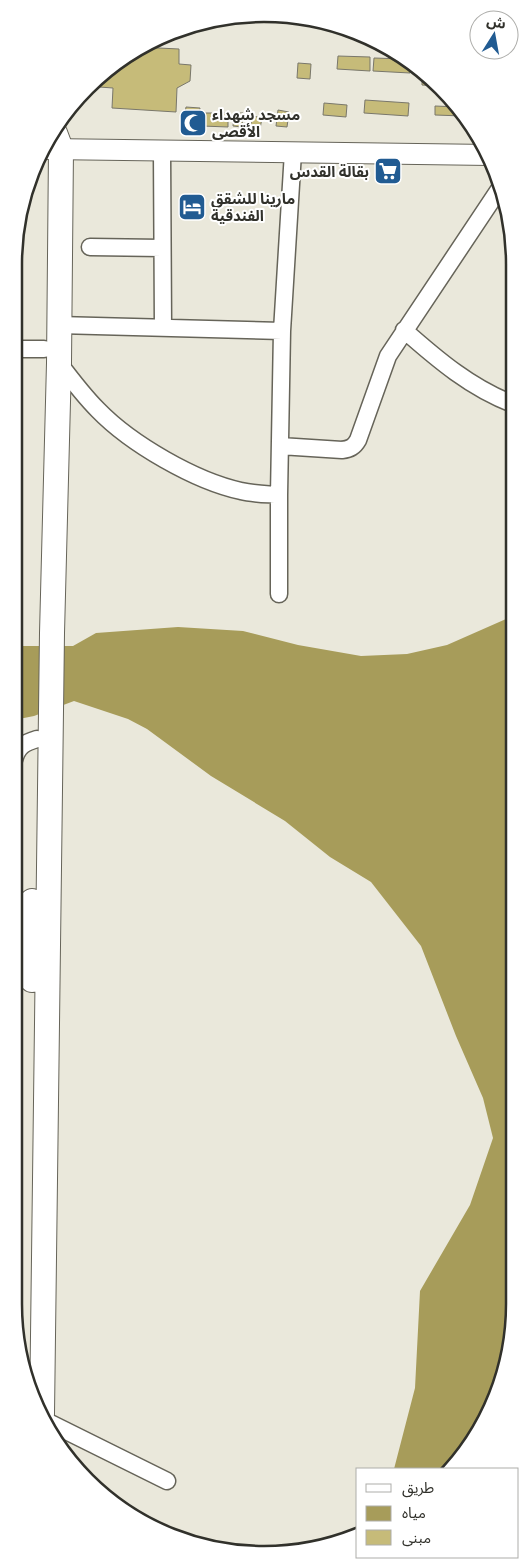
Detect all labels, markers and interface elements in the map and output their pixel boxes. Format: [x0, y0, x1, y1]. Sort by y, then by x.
north arrow [469, 10, 519, 60]
text: ش [486, 13, 507, 32]
place label: مسجد شهداء الأقصى [212, 106, 300, 141]
mosque icon: مسجد شهداء الأقصى [178, 108, 208, 138]
supermarket icon: بقالة القدس [373, 156, 403, 186]
place label: بقالة القدس [290, 163, 369, 181]
place label: مارينا للشقق الفندقية [211, 190, 295, 224]
hotel icon: مارينا للشقق الفندقية [177, 192, 207, 222]
legend [356, 1468, 519, 1558]
text: طريق [402, 1479, 434, 1498]
text: مياه [402, 1504, 426, 1521]
text: مبنى [402, 1529, 431, 1547]

